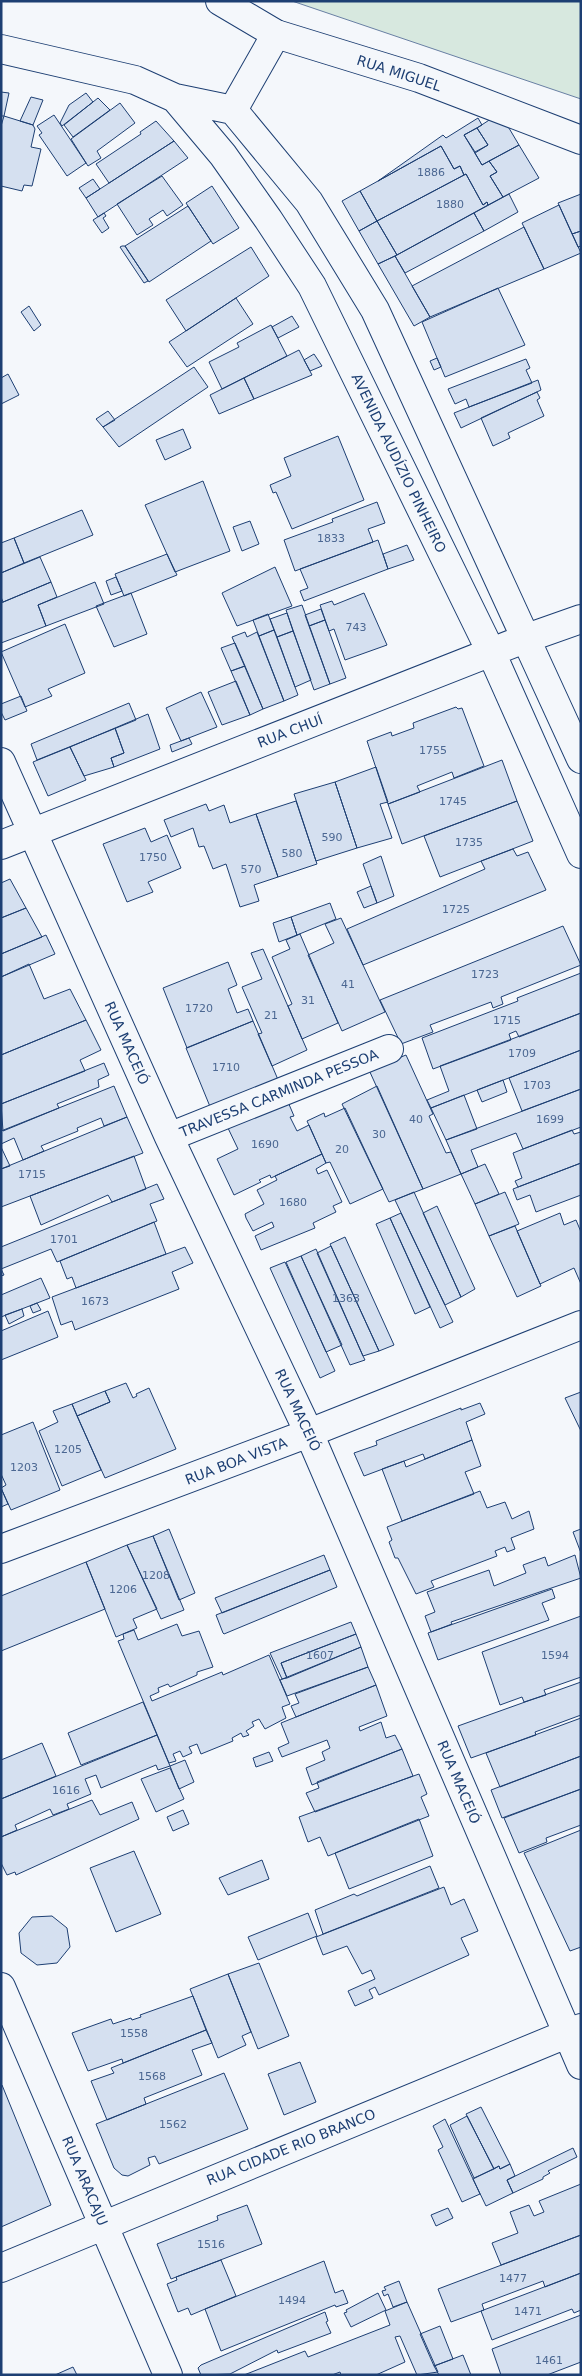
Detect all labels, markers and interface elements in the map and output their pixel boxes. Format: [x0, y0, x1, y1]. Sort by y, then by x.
street label: RUA MIGUEL [355, 52, 443, 94]
house number: 1886 [417, 166, 445, 179]
house number: 1880 [436, 198, 464, 211]
street label: AVENIDA AUDÍZIO PINHEIRO [349, 371, 449, 555]
house number: 1833 [317, 532, 345, 545]
house number: 743 [346, 621, 367, 634]
street label: RUA CHUÍ [255, 711, 325, 751]
house number: 1755 [419, 744, 447, 757]
house number: 1745 [439, 795, 467, 808]
house number: 590 [322, 831, 343, 844]
house number: 1735 [455, 836, 483, 849]
house number: 580 [282, 847, 303, 860]
house number: 1750 [139, 851, 167, 864]
house number: 570 [241, 863, 262, 876]
house number: 1725 [442, 903, 470, 916]
house number: 1723 [471, 968, 499, 981]
house number: 41 [341, 978, 355, 991]
house number: 31 [301, 994, 315, 1007]
street label: RUA MACEIÓ [102, 999, 153, 1087]
house number: 1720 [185, 1002, 213, 1015]
house number: 21 [264, 1009, 278, 1022]
house number: 1715 [493, 1014, 521, 1027]
street label: TRAVESSA CARMINDA PESSOA [177, 1046, 381, 1141]
house number: 1709 [508, 1047, 536, 1060]
house number: 1710 [212, 1061, 240, 1074]
house number: 1703 [523, 1079, 551, 1092]
house number: 40 [409, 1113, 423, 1126]
house number: 1699 [536, 1113, 564, 1126]
house number: 30 [372, 1128, 386, 1141]
house number: 1690 [251, 1138, 279, 1151]
house number: 20 [335, 1143, 349, 1156]
house number: 1715 [18, 1168, 46, 1181]
house number: 1680 [279, 1196, 307, 1209]
house number: 1701 [50, 1233, 78, 1246]
house number: 1363 [332, 1292, 360, 1305]
house number: 1673 [81, 1295, 109, 1308]
street label: RUA MACEIÓ [272, 1366, 325, 1454]
street label: RUA BOA VISTA [183, 1434, 290, 1488]
house number: 1205 [54, 1443, 82, 1456]
house number: 1203 [10, 1461, 38, 1474]
house number: 1208 [142, 1569, 170, 1582]
house number: 1206 [109, 1583, 137, 1596]
house number: 1607 [306, 1649, 334, 1662]
house number: 1594 [541, 1649, 569, 1662]
street label: RUA MACEIÓ [434, 1737, 485, 1826]
house number: 1616 [52, 1784, 80, 1797]
house number: 1558 [120, 2027, 148, 2040]
house number: 1568 [138, 2070, 166, 2083]
street label: RUA CIDADE RIO BRANCO [204, 2106, 378, 2188]
house number: 1562 [159, 2118, 187, 2131]
street label: RUA ARACAJU [59, 2134, 111, 2228]
house number: 1516 [197, 2238, 225, 2251]
house number: 1477 [499, 2272, 527, 2285]
house number: 1494 [278, 2294, 306, 2307]
house number: 1471 [514, 2305, 542, 2318]
house number: 1461 [535, 2354, 563, 2367]

